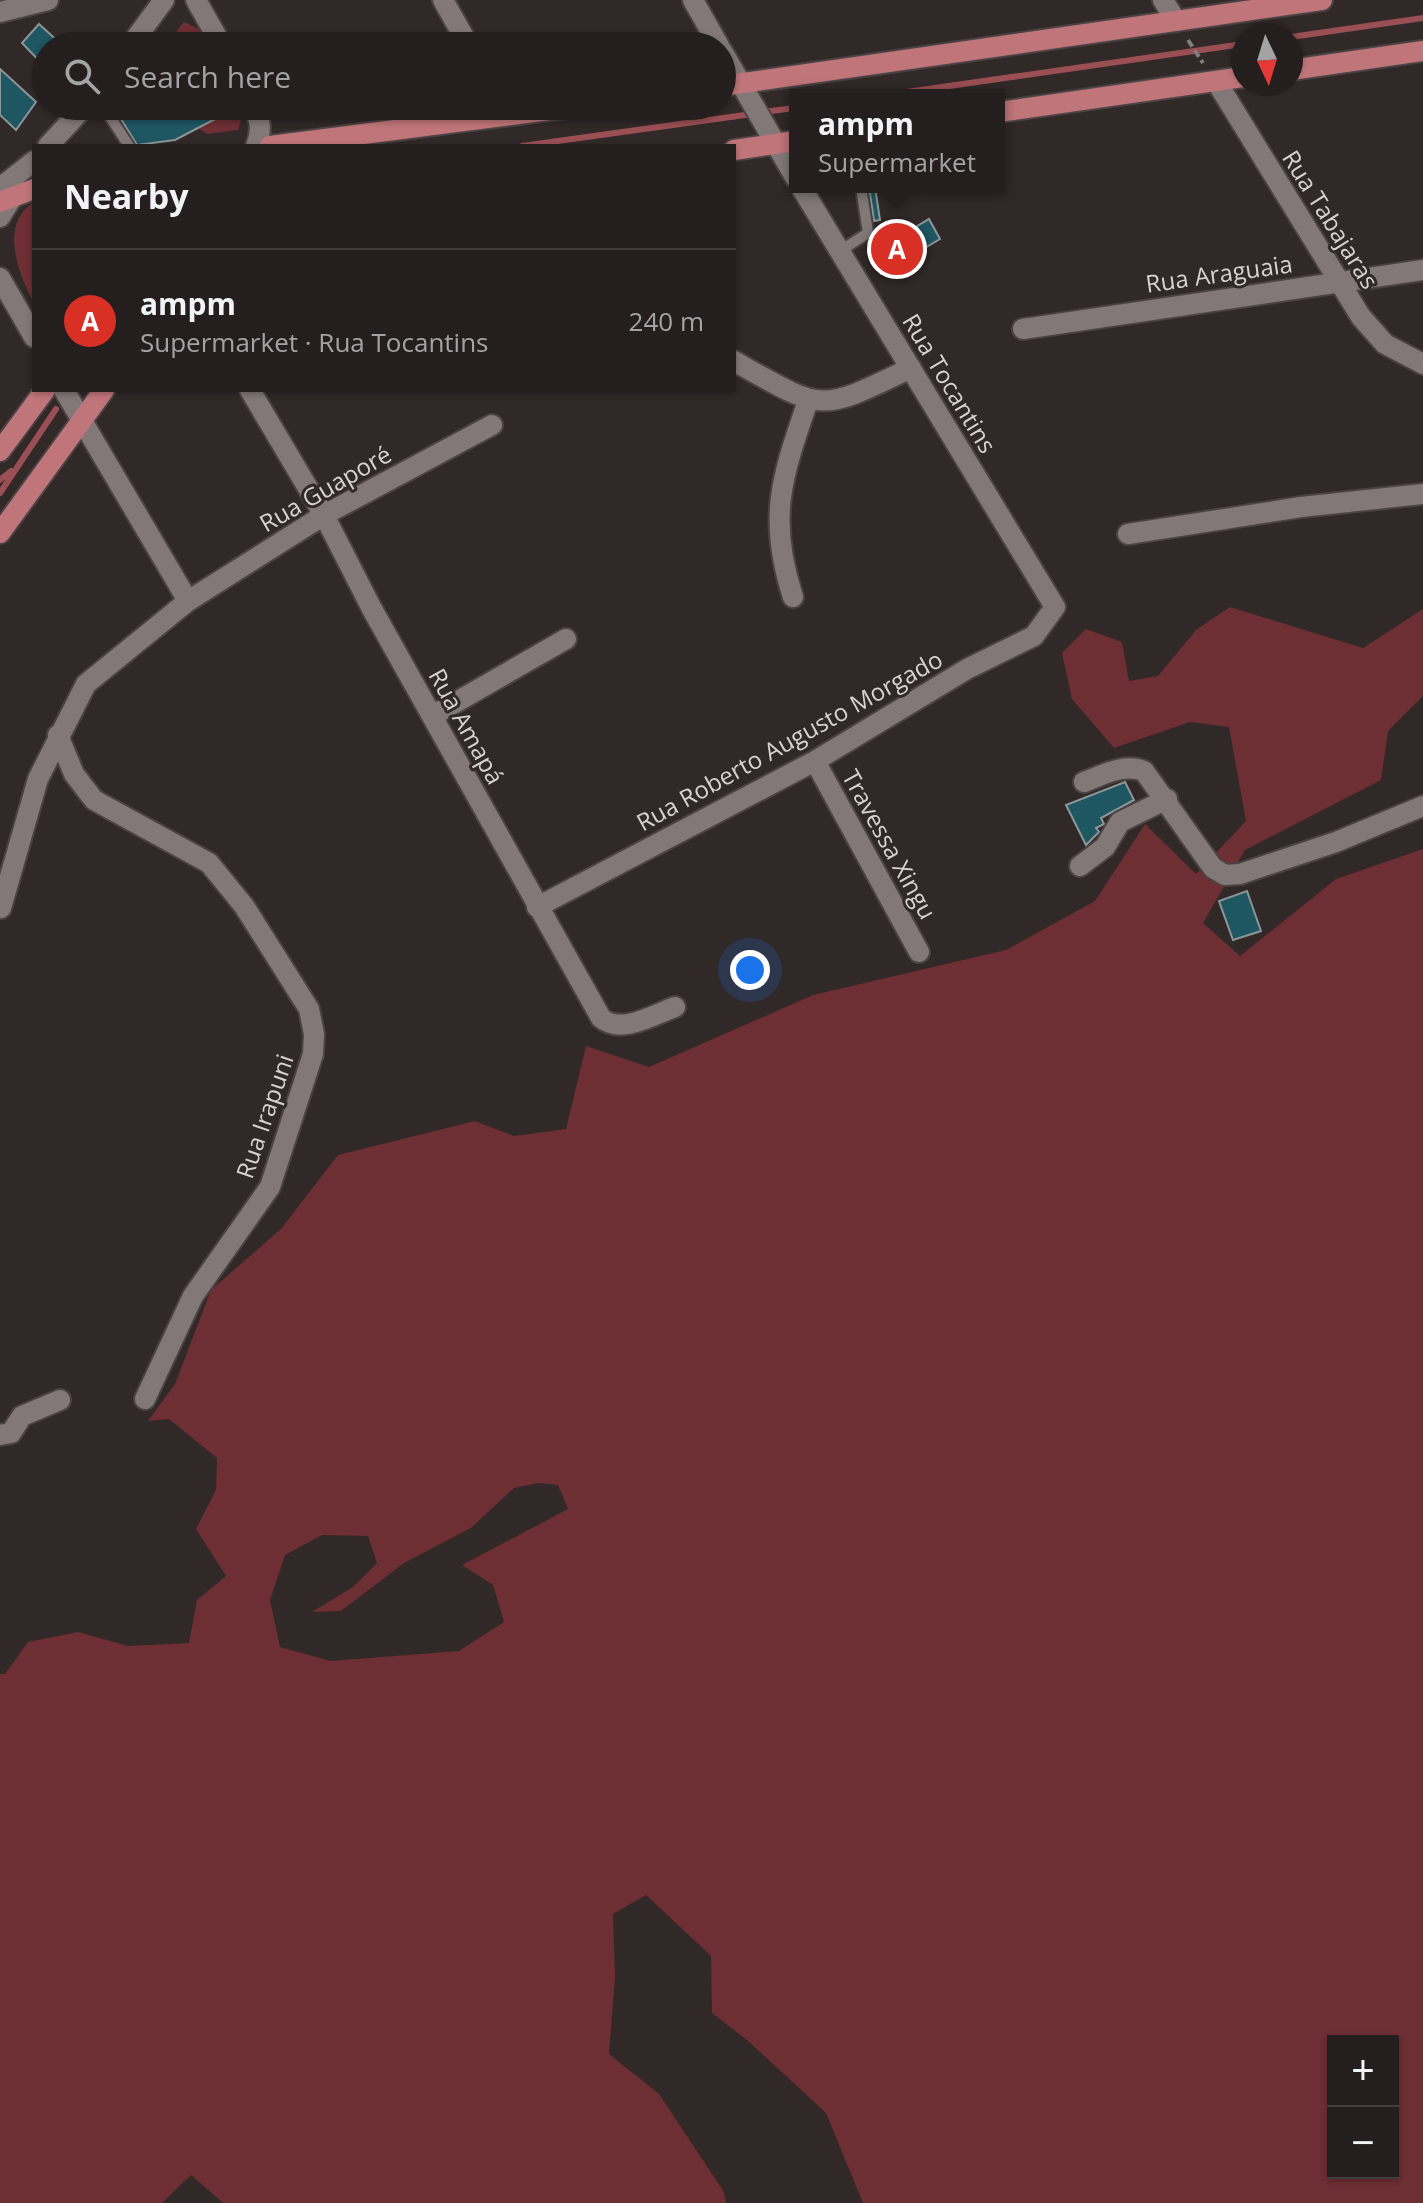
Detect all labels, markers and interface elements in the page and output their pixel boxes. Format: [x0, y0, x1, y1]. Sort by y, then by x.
north arrow [1231, 24, 1303, 96]
search box [32, 32, 736, 120]
icon: search [60, 54, 104, 98]
text: Search here [124, 56, 291, 97]
popup [789, 89, 1005, 193]
text: ampm [818, 103, 914, 144]
street label: Rua Tabajaras [1275, 143, 1387, 295]
text: Supermarket [818, 144, 976, 180]
text: Nearby [64, 173, 189, 219]
pin: A [871, 219, 923, 279]
street label: Rua Araguaia [1143, 246, 1295, 300]
text: ampm [140, 283, 236, 324]
text: A [81, 303, 99, 339]
text: 240 m [629, 303, 704, 339]
street label: Rua Tocantins [895, 307, 1005, 459]
text: Supermarket · Rua Tocantins [140, 324, 489, 360]
street label: Rua Guaporé [253, 437, 397, 539]
street label: Rua Roberto Augusto Morgado [630, 642, 948, 838]
street label: Rua Amapá [422, 662, 512, 790]
street label: Travessa Xingu [835, 763, 945, 925]
your location [730, 950, 770, 990]
street label: Rua Irapuni [227, 1050, 301, 1182]
map controls [1327, 2035, 1399, 2179]
button: + [1327, 2035, 1399, 2107]
button: − [1327, 2107, 1399, 2179]

